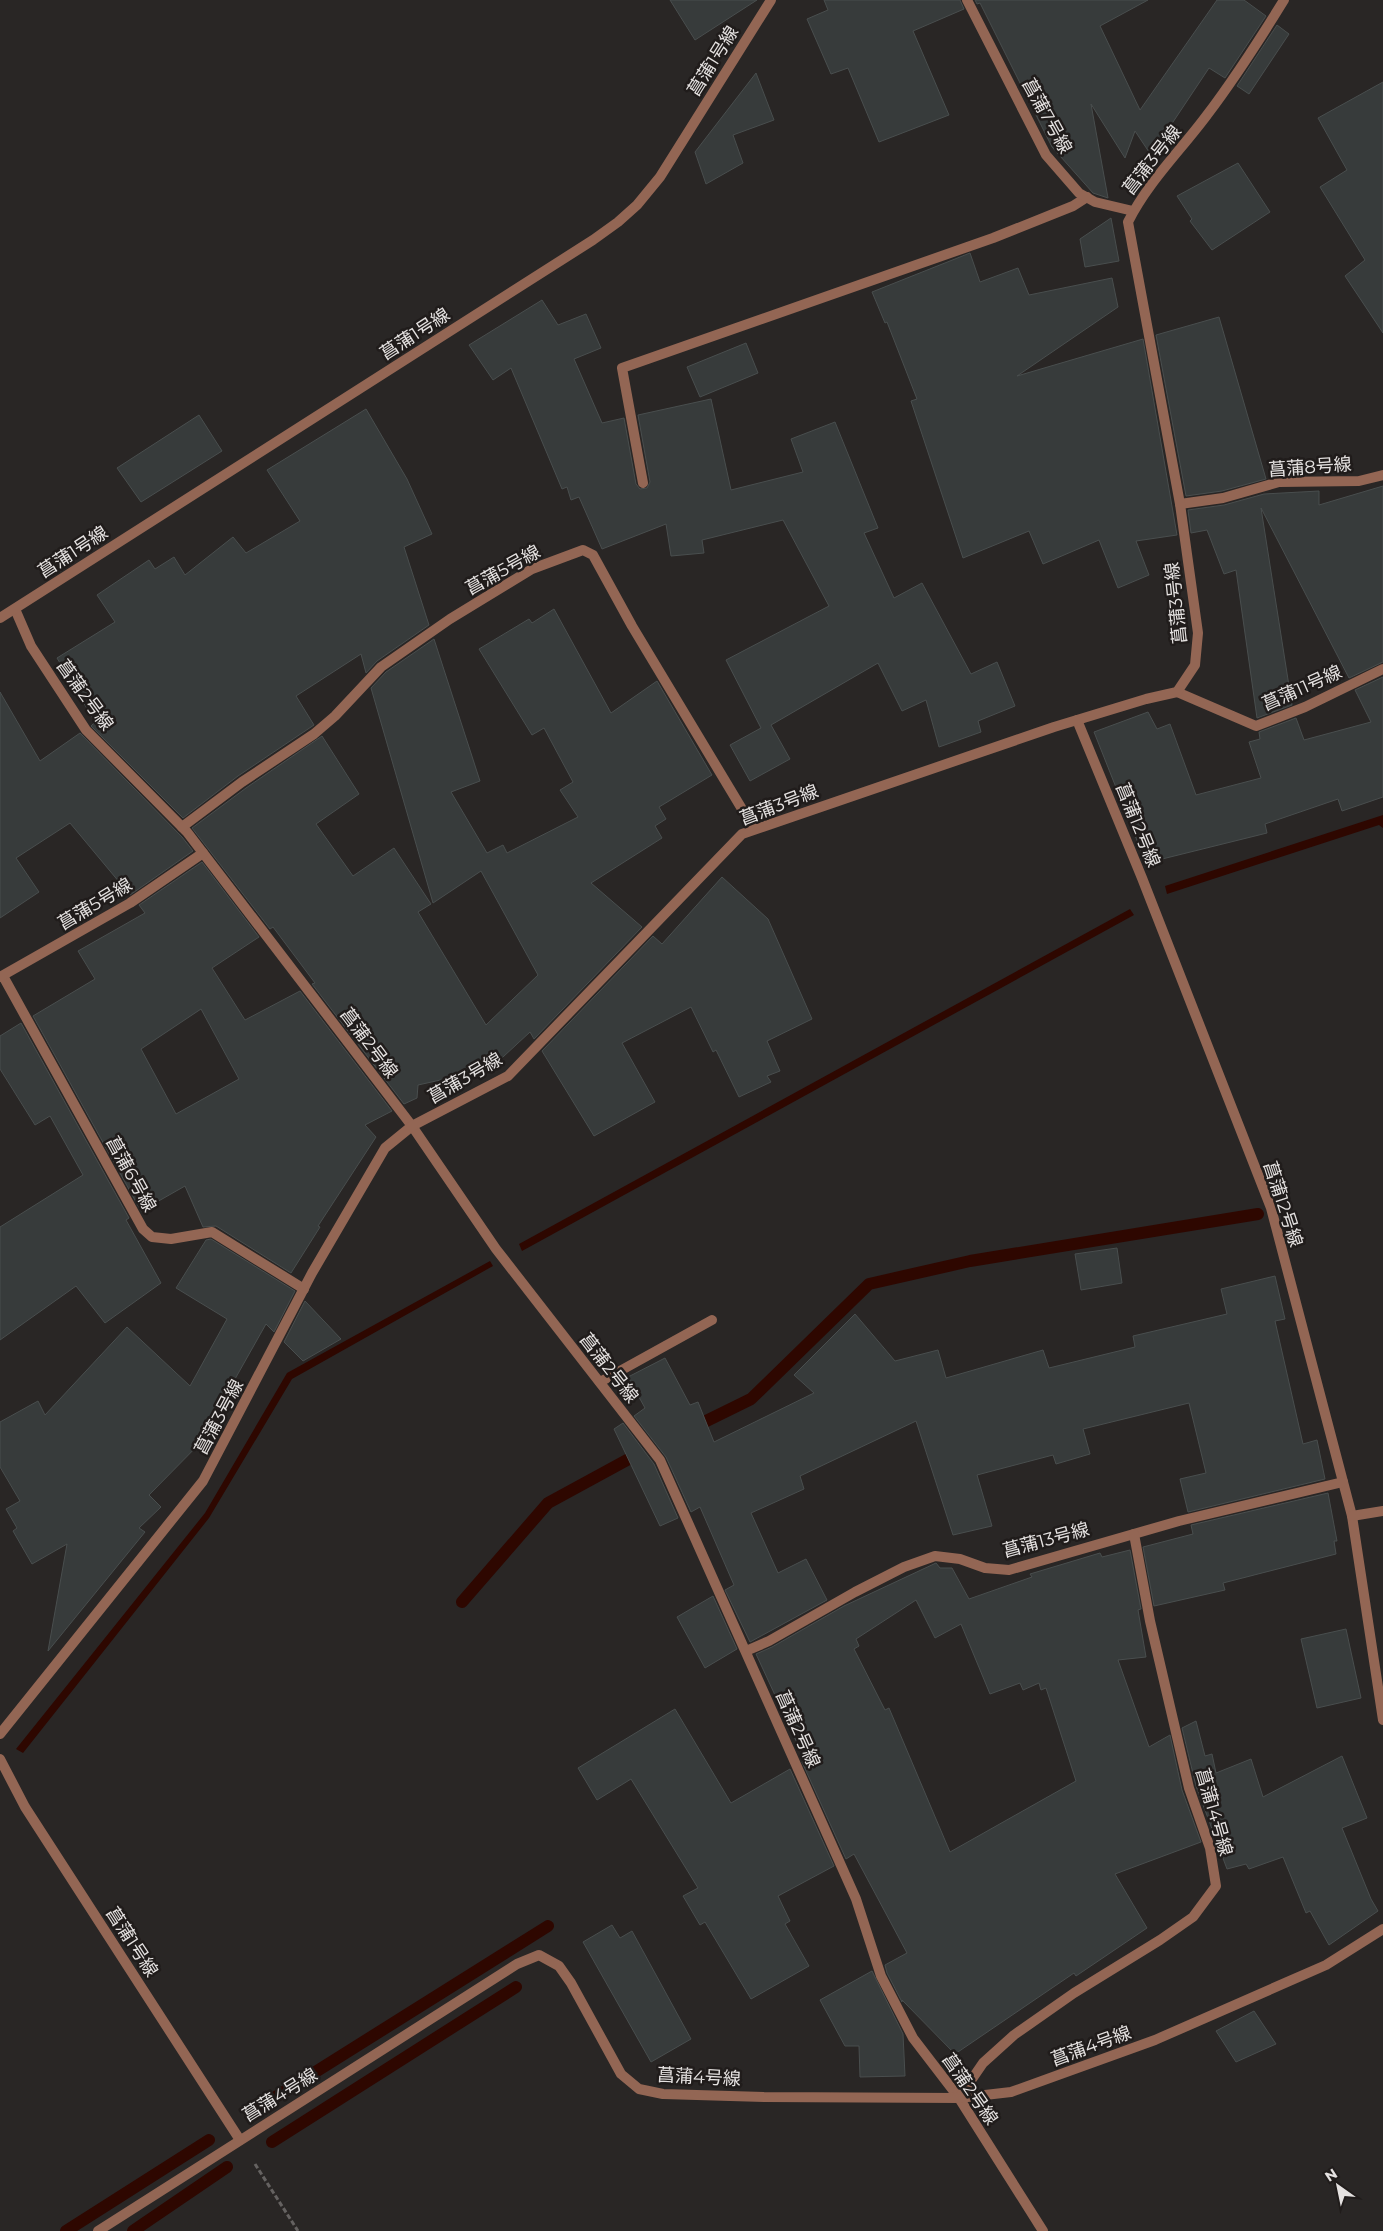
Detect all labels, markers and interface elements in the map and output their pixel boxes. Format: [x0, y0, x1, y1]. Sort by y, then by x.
street label: 菖蒲1号線 [683, 22, 743, 100]
street label: 菖蒲7号線 [1017, 75, 1077, 157]
street label: 菖蒲3号線 [1118, 121, 1186, 199]
street label: 菖蒲1号線 [376, 303, 454, 365]
street label: 菖蒲8号線 [1268, 453, 1352, 481]
street label: 菖蒲1号線 [34, 521, 112, 583]
street label: 菖蒲5号線 [462, 540, 544, 600]
street label: 菖蒲3号線 [1161, 561, 1191, 645]
street label: 菖蒲2号線 [52, 655, 118, 735]
street label: 菖蒲11号線 [1259, 661, 1345, 715]
street label: 菖蒲3号線 [737, 780, 821, 830]
street label: 菖蒲12号線 [1111, 780, 1165, 870]
street label: 菖蒲5号線 [54, 873, 136, 935]
street label: 菖蒲2号線 [335, 1004, 403, 1082]
street label: 菖蒲3号線 [424, 1048, 506, 1108]
street label: 菖蒲6号線 [101, 1132, 161, 1216]
street label: 菖蒲12号線 [1259, 1158, 1307, 1250]
street label: 菖蒲2号線 [575, 1329, 643, 1407]
street label: 菖蒲3号線 [190, 1376, 248, 1458]
street label: 菖蒲13号線 [1000, 1518, 1092, 1562]
street label: 菖蒲2号線 [771, 1687, 825, 1771]
street label: 菖蒲14号線 [1191, 1766, 1237, 1858]
street label: 菖蒲1号線 [101, 1903, 163, 1981]
street label: 菖蒲4号線 [1048, 2021, 1134, 2071]
street label: 菖蒲2号線 [937, 2049, 1003, 2129]
street label: 菖蒲4号線 [239, 2063, 321, 2127]
street label: 菖蒲4号線 [657, 2064, 741, 2090]
north arrow [1313, 2161, 1363, 2211]
text: N [1321, 2164, 1341, 2186]

